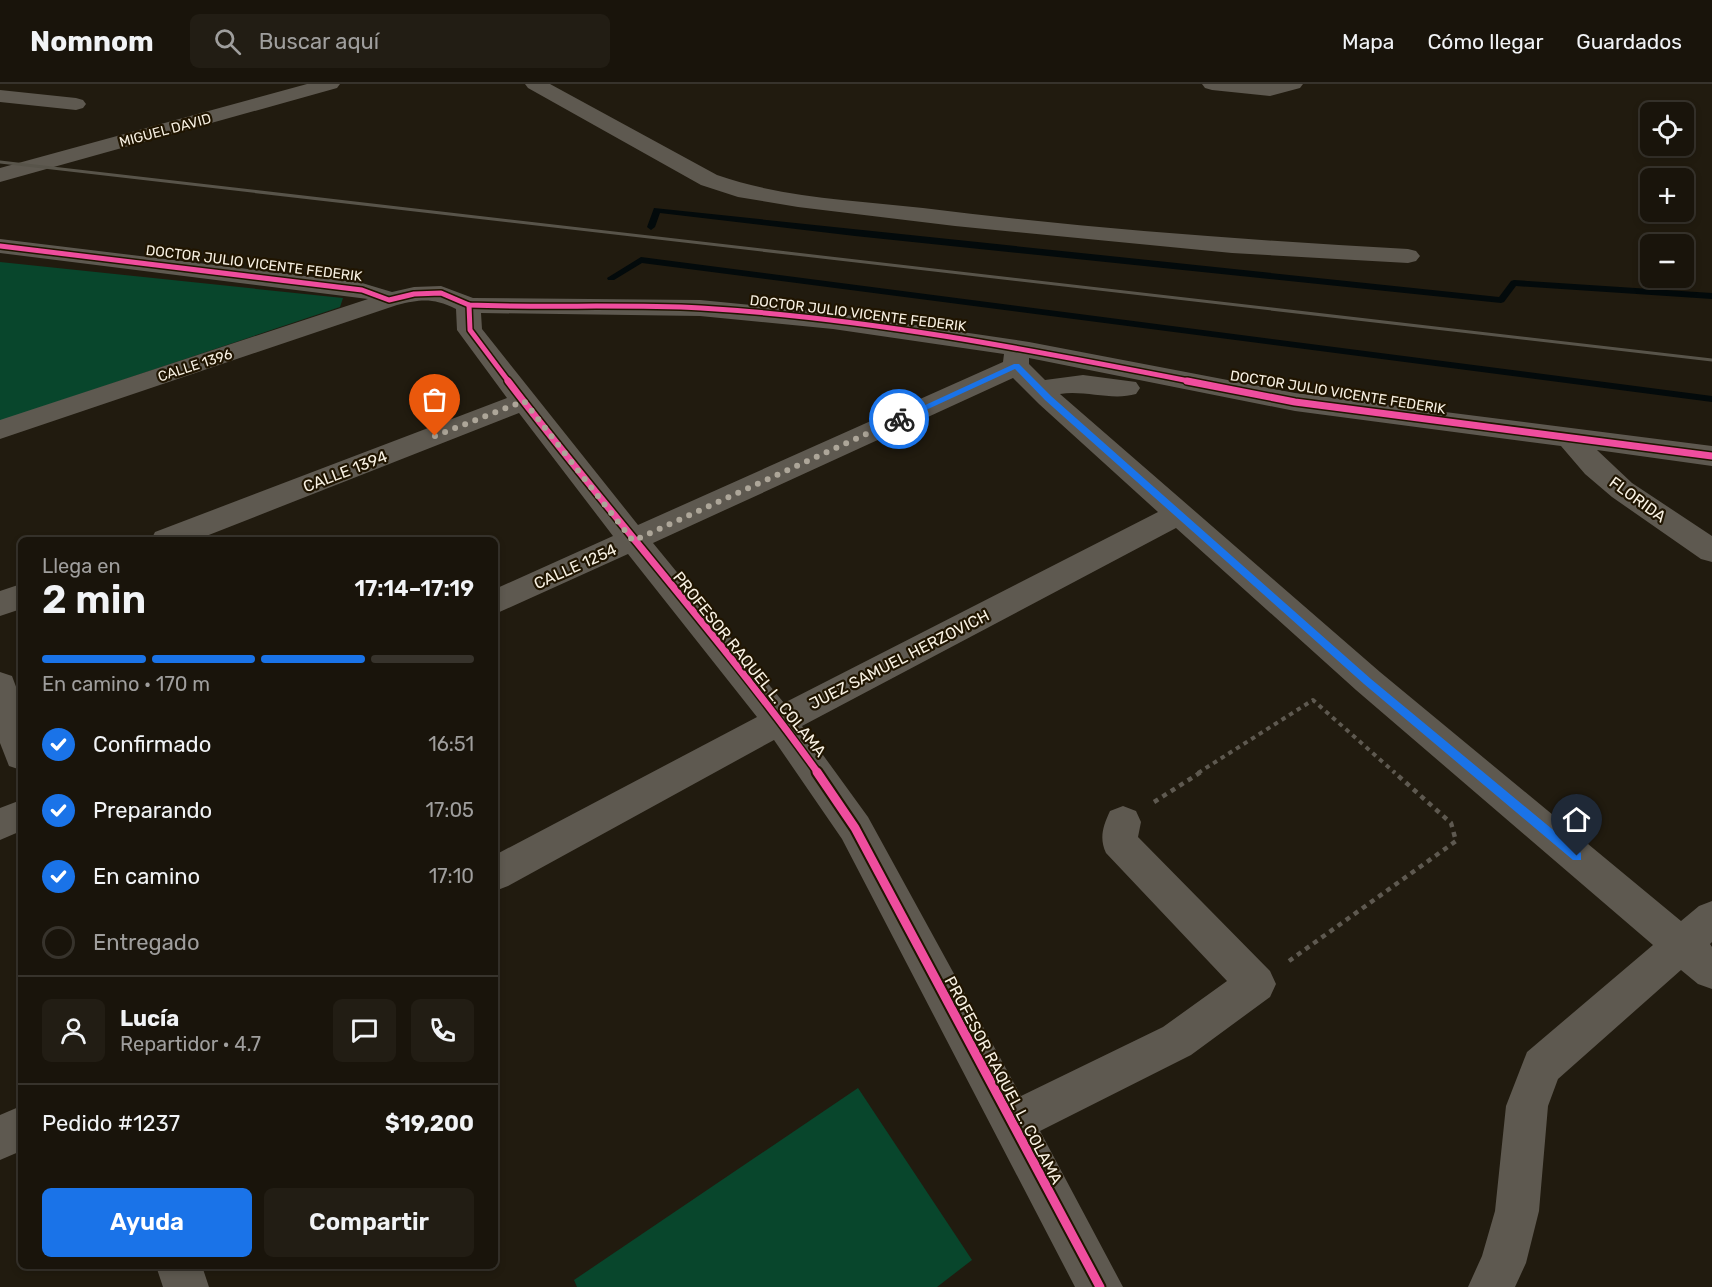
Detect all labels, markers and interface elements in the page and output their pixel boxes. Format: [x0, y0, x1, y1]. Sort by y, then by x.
search box [190, 14, 610, 68]
text: Nomnom [30, 25, 154, 58]
icon: search [211, 25, 244, 58]
text: Buscar aquí [259, 28, 379, 55]
text: Mapa [1342, 29, 1394, 54]
text: Cómo llegar [1427, 29, 1543, 54]
text: Guardados [1576, 29, 1682, 54]
map controls [1640, 102, 1694, 288]
button: locate [1640, 102, 1694, 156]
street label: MIGUEL DAVID [117, 110, 213, 151]
button: + [1640, 168, 1694, 222]
button: − [1640, 234, 1694, 288]
street label: DOCTOR JULIO VICENTE FEDERIK [145, 242, 364, 285]
street label: DOCTOR JULIO VICENTE FEDERIK [749, 292, 968, 335]
street label: CALLE 1396 [156, 345, 235, 386]
street label: DOCTOR JULIO VICENTE FEDERIK [1229, 367, 1448, 418]
pin [409, 374, 460, 436]
icon: bag [418, 383, 451, 416]
courier [869, 389, 929, 449]
icon: bike [883, 403, 916, 436]
street label: CALLE 1394 [300, 447, 390, 496]
street label: FLORIDA [1606, 472, 1670, 526]
street label: CALLE 1254 [531, 540, 620, 593]
text: Llega en [42, 554, 121, 578]
street label: PROFESOR RAQUEL L. COLAMA [669, 568, 830, 761]
text: 17:14–17:19 [354, 575, 474, 602]
text: 2 min [42, 577, 146, 623]
street label: JUEZ SAMUEL HERZOVICH [806, 606, 993, 713]
text: En camino · 170 m [42, 672, 210, 696]
icon: check [42, 728, 75, 761]
text: Confirmado [93, 731, 211, 758]
text: 16:51 [428, 732, 474, 756]
icon: check [42, 794, 75, 827]
pin [1551, 794, 1602, 856]
text: Preparando [93, 797, 212, 824]
text: 17:05 [425, 798, 474, 822]
icon: home [1560, 803, 1593, 836]
icon: check [42, 860, 75, 893]
text: En camino [93, 863, 200, 890]
text: 17:10 [429, 864, 474, 888]
text: Entregado [93, 929, 200, 956]
street label: PROFESOR RAQUEL L. COLAMA [941, 973, 1067, 1188]
button: person [42, 999, 105, 1062]
button: chat [333, 999, 396, 1062]
button: phone [411, 999, 474, 1062]
text: Lucía [120, 1005, 179, 1032]
text: Repartidor · 4.7 [120, 1032, 261, 1056]
text: Pedido #1237 [42, 1110, 180, 1137]
text: $19,200 [385, 1110, 474, 1137]
button: Ayuda [42, 1188, 252, 1257]
button: Compartir [264, 1188, 474, 1257]

